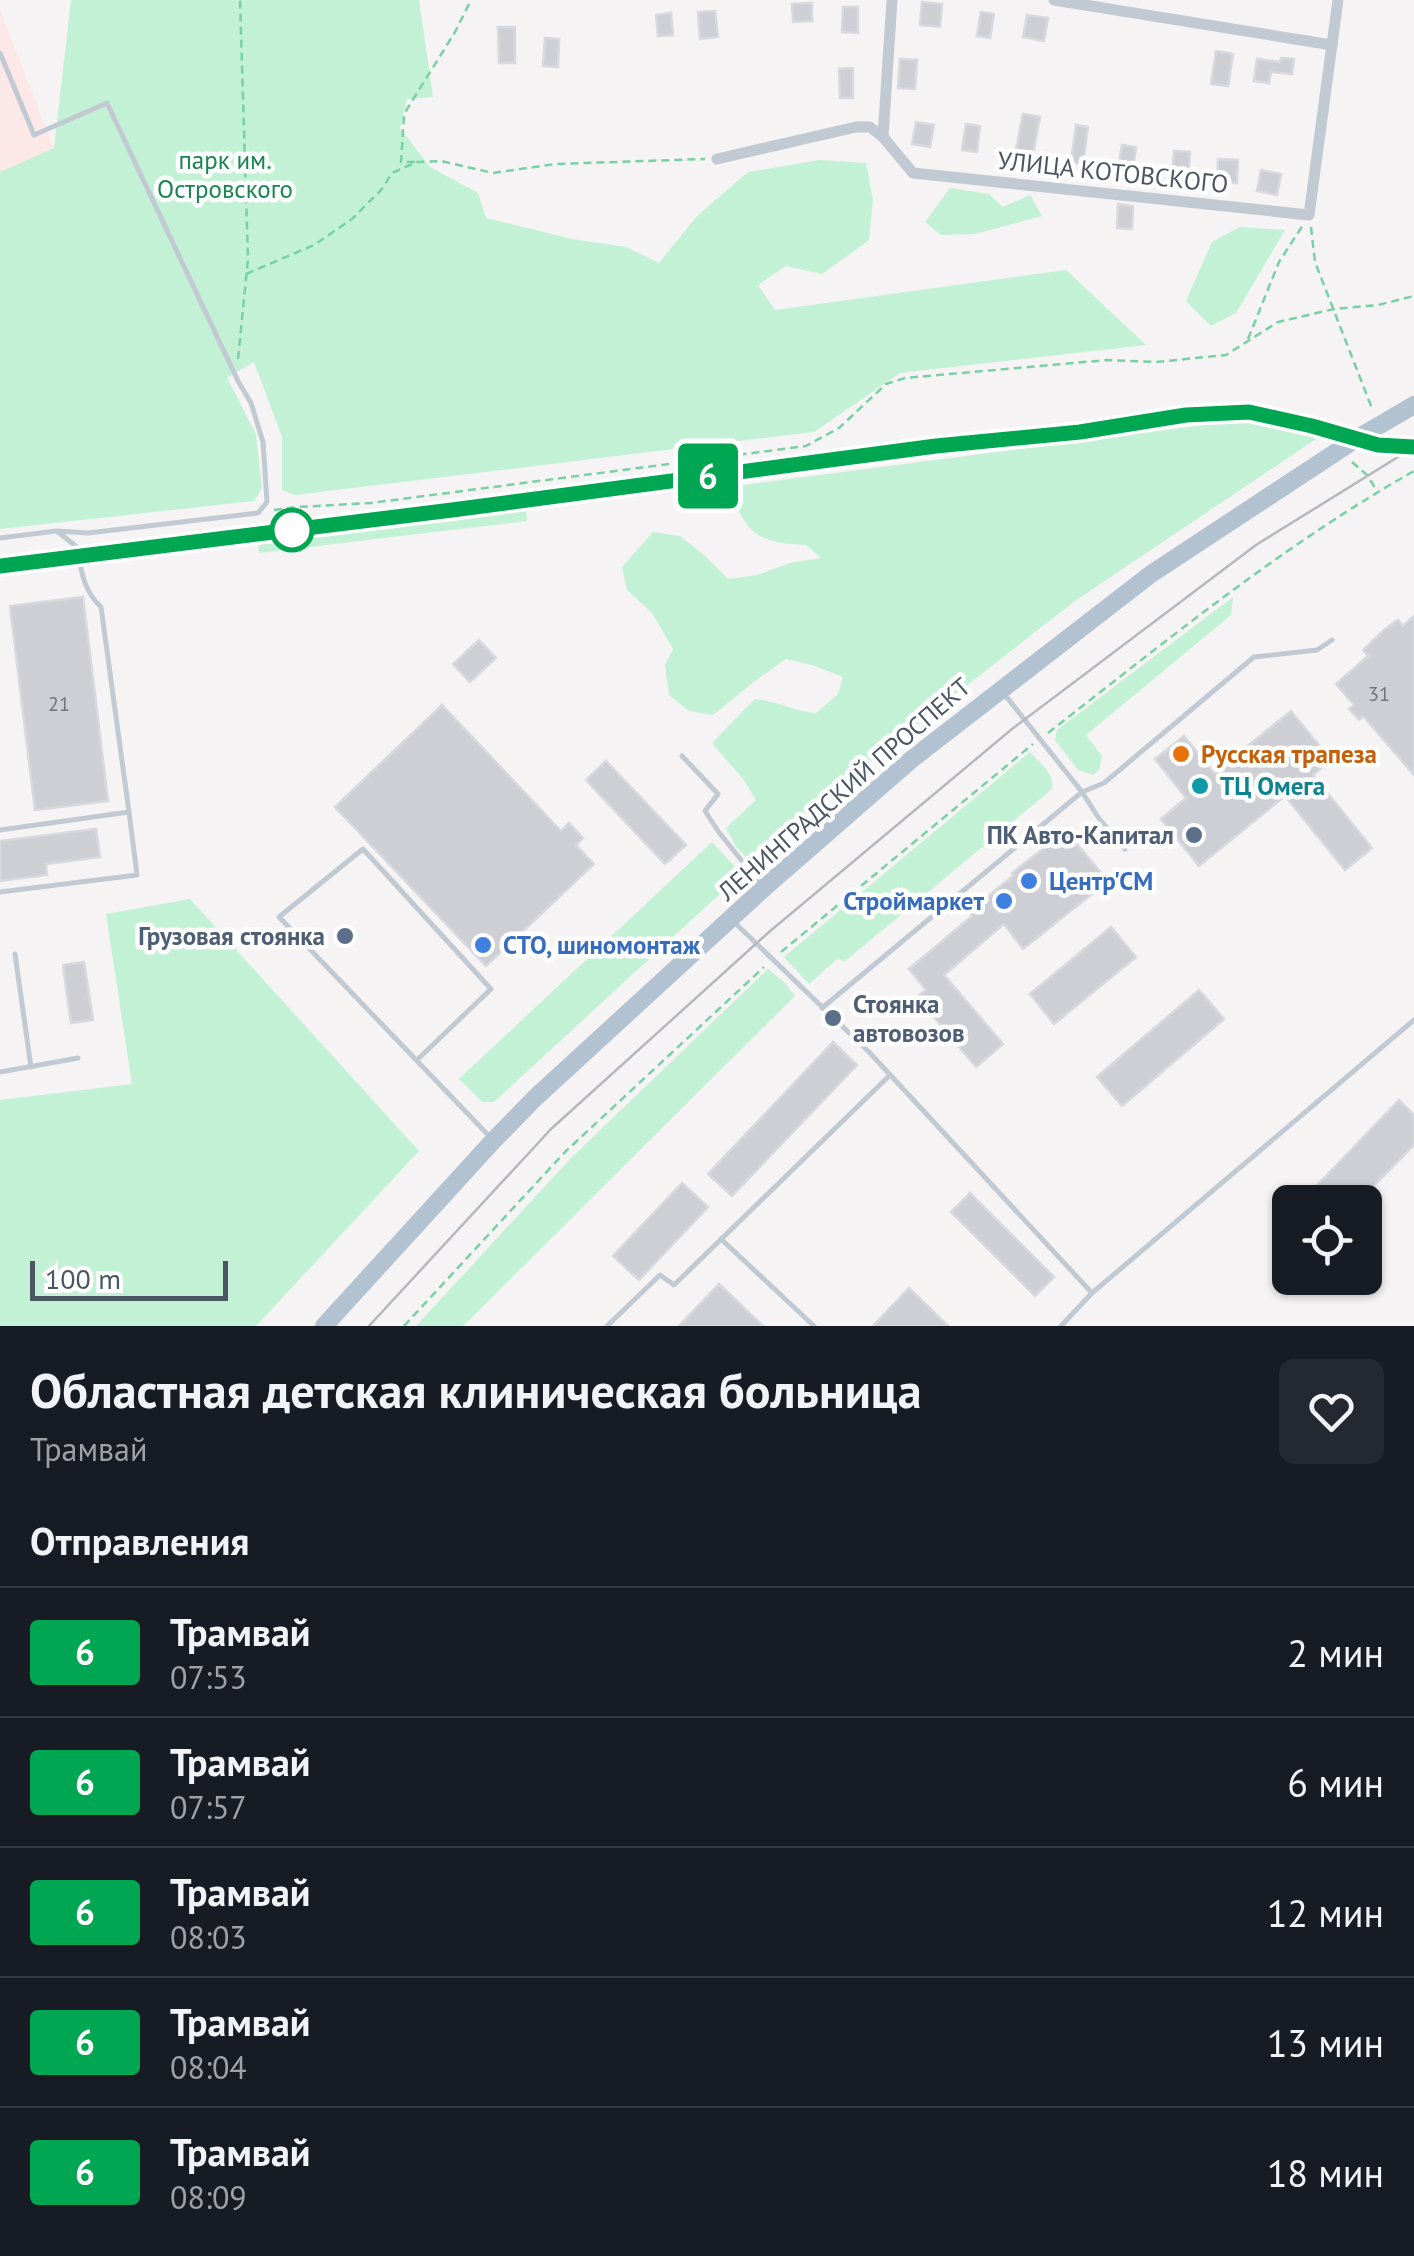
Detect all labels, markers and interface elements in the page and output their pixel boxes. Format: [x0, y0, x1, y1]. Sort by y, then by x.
park label: парк им. Островского [157, 144, 293, 205]
street label: УЛИЦА КОТОВСКОГО [996, 144, 1230, 200]
line badge: 6 [676, 444, 740, 508]
text: 6 [698, 453, 718, 499]
unlabelled marker [271, 509, 313, 551]
street label: ЛЕНИНГРАДСКИЙ ПРОСПЕКТ [710, 671, 977, 908]
house number: 31 [1368, 681, 1390, 707]
house number: 21 [48, 691, 70, 717]
place label: Русская трапеза [1201, 738, 1377, 770]
marker: Русская трапеза [1170, 743, 1192, 765]
place label: ТЦ Омега [1220, 770, 1325, 802]
marker: ТЦ Омега [1189, 775, 1211, 797]
place label: ПК Авто-Капитал [987, 819, 1174, 851]
marker: ПК Авто-Капитал [1183, 824, 1205, 846]
place label: Центр'СМ [1049, 865, 1153, 897]
marker: Центр'СМ [1018, 870, 1040, 892]
place label: Строймаркет [843, 885, 985, 917]
marker: Строймаркет [993, 890, 1015, 912]
place label: Грузовая стоянка [138, 920, 325, 952]
marker: Грузовая стоянка [334, 925, 356, 947]
place label: СТО, шиномонтаж [503, 929, 701, 961]
marker: СТО, шиномонтаж [472, 934, 494, 956]
place label: Стоянка автовозов [853, 988, 965, 1049]
marker: Стоянка автовозов [822, 1007, 844, 1029]
map controls [1272, 1185, 1382, 1295]
button: locate [1272, 1185, 1382, 1295]
scale bar [30, 1256, 228, 1300]
text: 100 m [45, 1260, 121, 1297]
text: Областная детская клиническая больница [30, 1359, 921, 1421]
button: heart [1279, 1359, 1384, 1464]
text: Трамвай [30, 1428, 147, 1470]
text: Отправления [30, 1516, 250, 1565]
text: Трамвай [170, 1607, 311, 1656]
text: 2 мин [1287, 1628, 1384, 1677]
text: 6 [75, 1629, 95, 1675]
text: 07:53 [170, 1656, 247, 1698]
text: Трамвай [170, 1737, 311, 1786]
text: 6 мин [1287, 1758, 1384, 1807]
text: 6 [75, 1759, 95, 1805]
text: 07:57 [170, 1786, 247, 1828]
text: Трамвай [170, 1867, 311, 1916]
text: 12 мин [1267, 1888, 1384, 1937]
text: 6 [75, 1889, 95, 1935]
text: 08:03 [170, 1916, 247, 1958]
text: Трамвай [170, 1997, 311, 2046]
text: 13 мин [1267, 2018, 1384, 2067]
text: 6 [75, 2019, 95, 2065]
text: 08:04 [170, 2046, 247, 2088]
text: Трамвай [170, 2127, 311, 2176]
text: 18 мин [1267, 2148, 1384, 2197]
text: 6 [75, 2149, 95, 2195]
text: 08:09 [170, 2176, 247, 2218]

